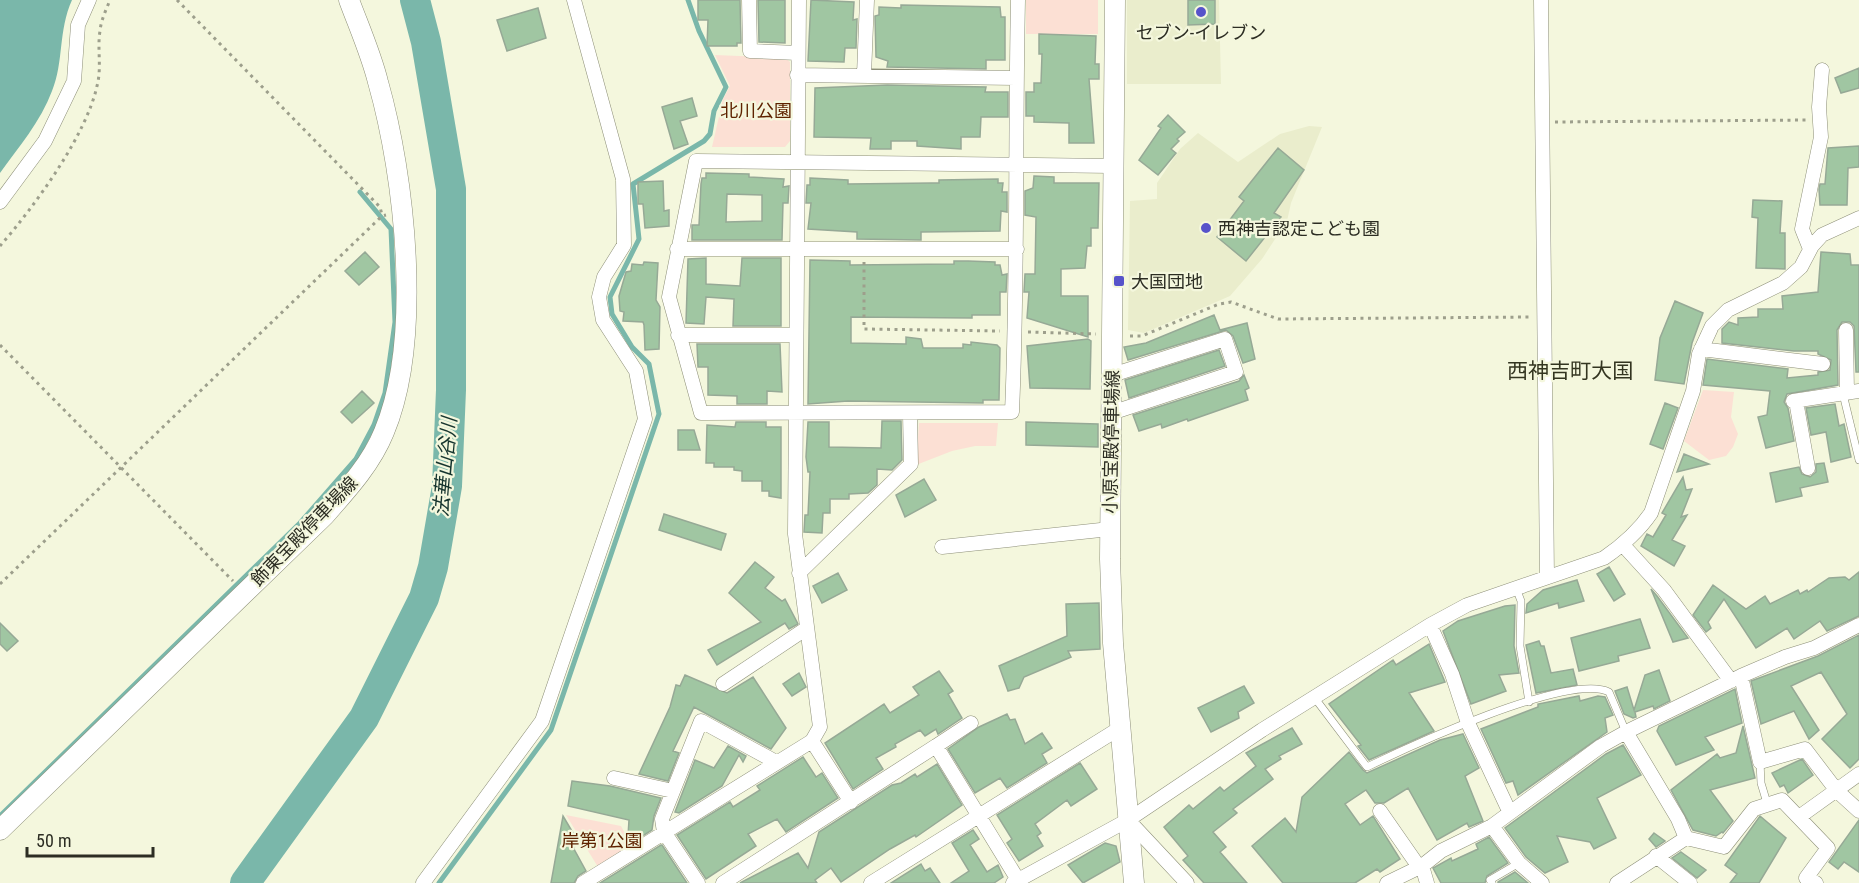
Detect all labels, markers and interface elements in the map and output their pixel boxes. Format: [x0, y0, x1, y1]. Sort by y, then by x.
marker: セブン-イレブン [1194, 5, 1208, 19]
place label: セブン-イレブン [1136, 22, 1266, 43]
park label: 北川公園 [720, 100, 792, 121]
place label: 西神吉認定こども園 [1218, 218, 1380, 239]
marker: 西神吉認定こども園 [1199, 221, 1213, 235]
place label: 大国団地 [1131, 271, 1203, 292]
marker: 大国団地 [1112, 274, 1126, 288]
district label: 西神吉町大国 [1507, 359, 1633, 383]
street label: 小原宝殿停車場線 [1099, 370, 1123, 514]
water label: 法華山谷川 [429, 414, 461, 518]
street label: 飾東宝殿停車場線 [246, 472, 362, 590]
scale bar [27, 820, 153, 858]
text: 50 m [36, 830, 71, 851]
park label: 岸第1公園 [562, 830, 642, 851]

